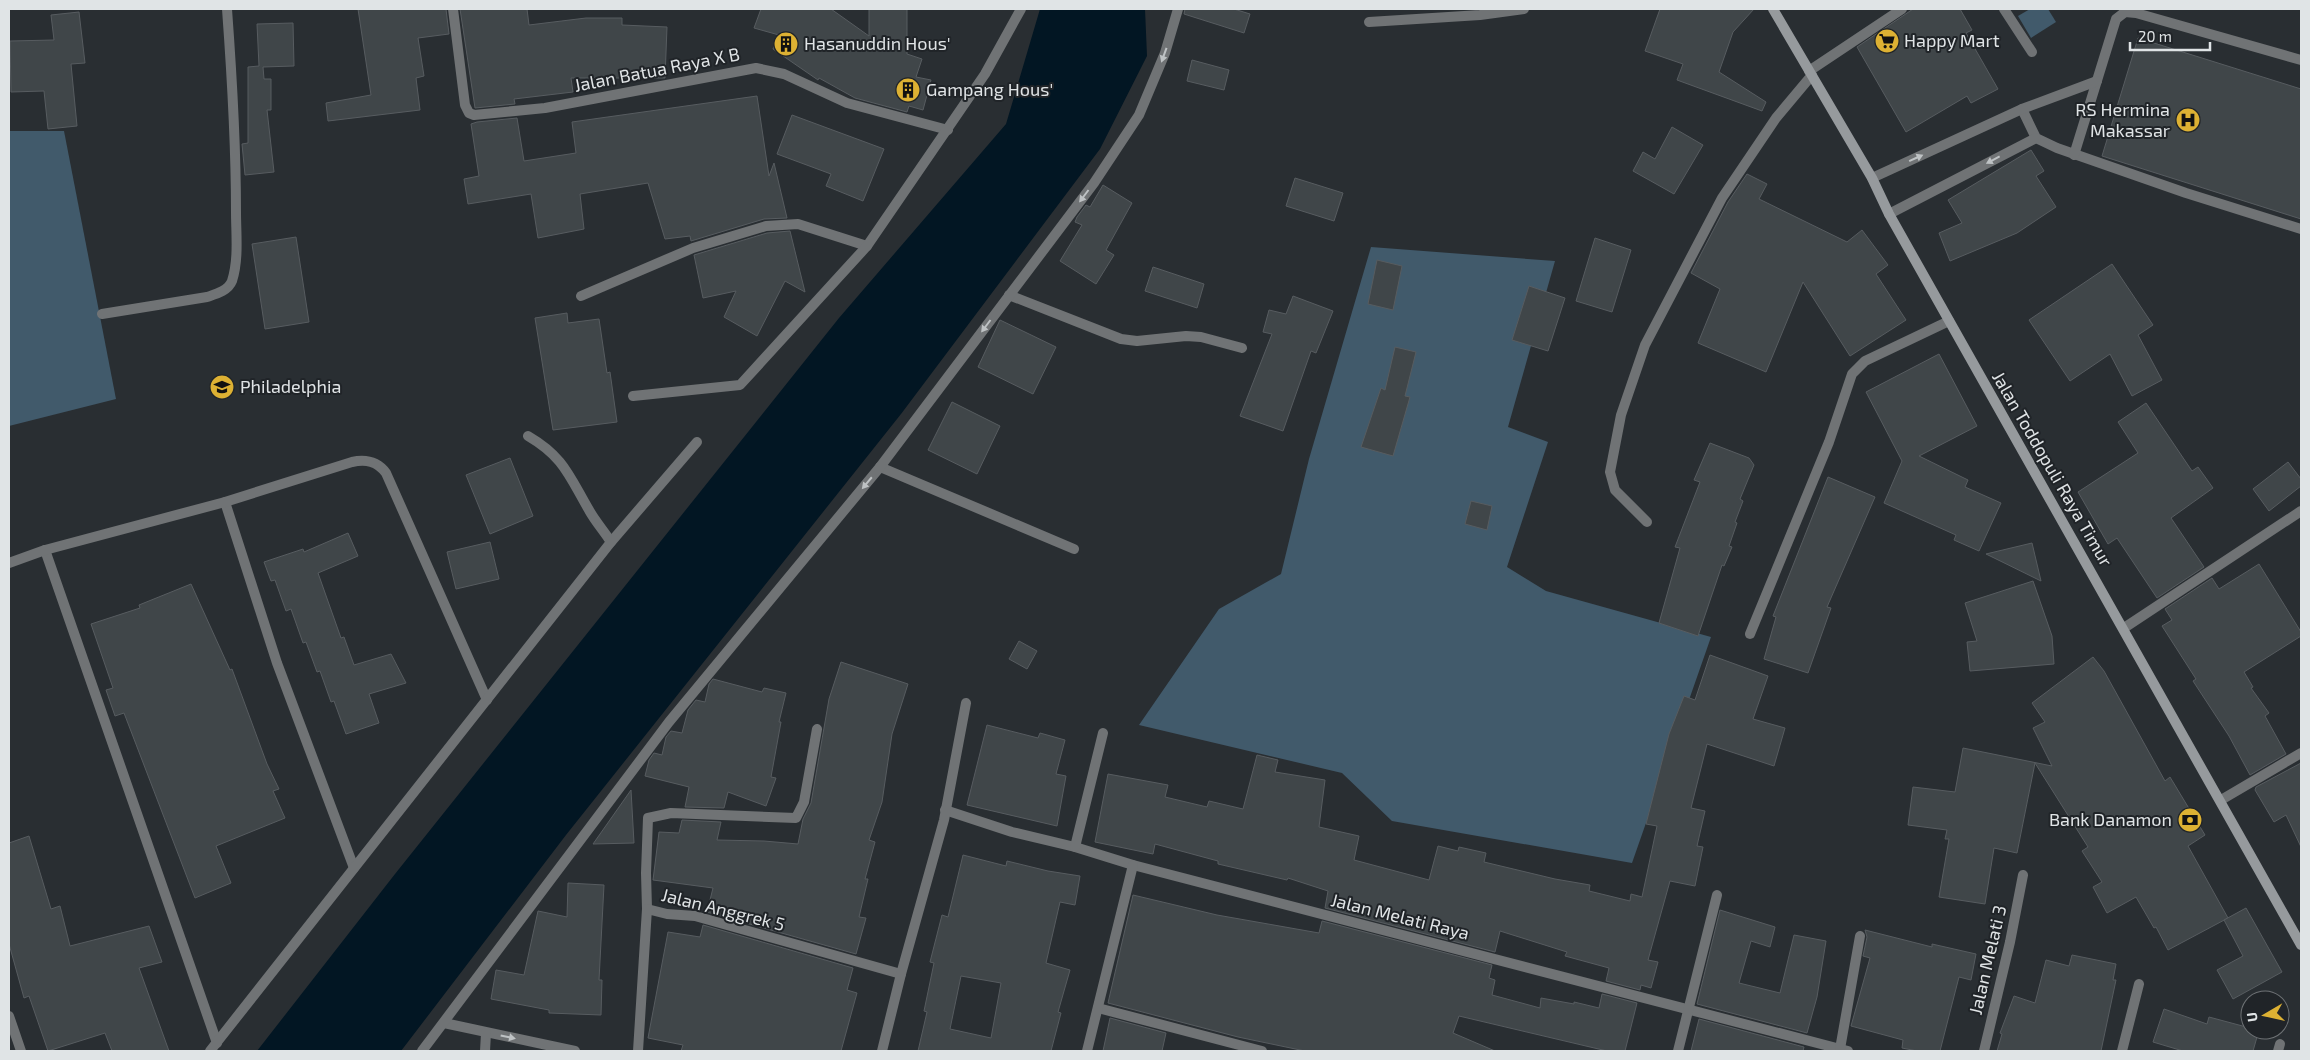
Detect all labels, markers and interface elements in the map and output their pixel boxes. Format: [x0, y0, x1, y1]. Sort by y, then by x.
scale bar [2130, 20, 2210, 52]
text: 20 m [2138, 27, 2172, 45]
supermarket icon: Happy Mart [1874, 28, 1900, 54]
place label: Happy Mart [1904, 29, 2000, 51]
building icon: Hasanuddin Hous' [773, 31, 799, 57]
place label: Hasanuddin Hous' [804, 32, 951, 54]
street label: Jalan Batua Raya X B [572, 42, 741, 96]
one-way arrow [1160, 48, 1168, 63]
building icon: Gampang Hous' [895, 77, 921, 103]
place label: Gampang Hous' [926, 78, 1053, 100]
place label: RS Hermina Makassar [2075, 98, 2170, 141]
hospital icon: RS Hermina Makassar [2175, 107, 2201, 133]
one-way arrow [1909, 154, 1923, 162]
one-way arrow [1985, 156, 2000, 164]
one-way arrow [1079, 189, 1089, 203]
one-way arrow [981, 319, 991, 332]
street label: Jalan Toddopuli Raya Timur [1988, 367, 2118, 570]
school or university icon: Philadelphia [209, 374, 235, 400]
place label: Philadelphia [240, 375, 341, 397]
one-way arrow [861, 476, 872, 489]
bank icon: Bank Danamon [2177, 807, 2203, 833]
place label: Bank Danamon [2049, 808, 2172, 830]
street label: Jalan Anggrek 5 [659, 883, 787, 935]
street label: Jalan Melati Raya [1329, 888, 1472, 944]
street label: Jalan Melati 3 [1964, 903, 2010, 1017]
north arrow [2240, 990, 2290, 1040]
text: U [2243, 1011, 2261, 1023]
one-way arrow [501, 1034, 517, 1042]

